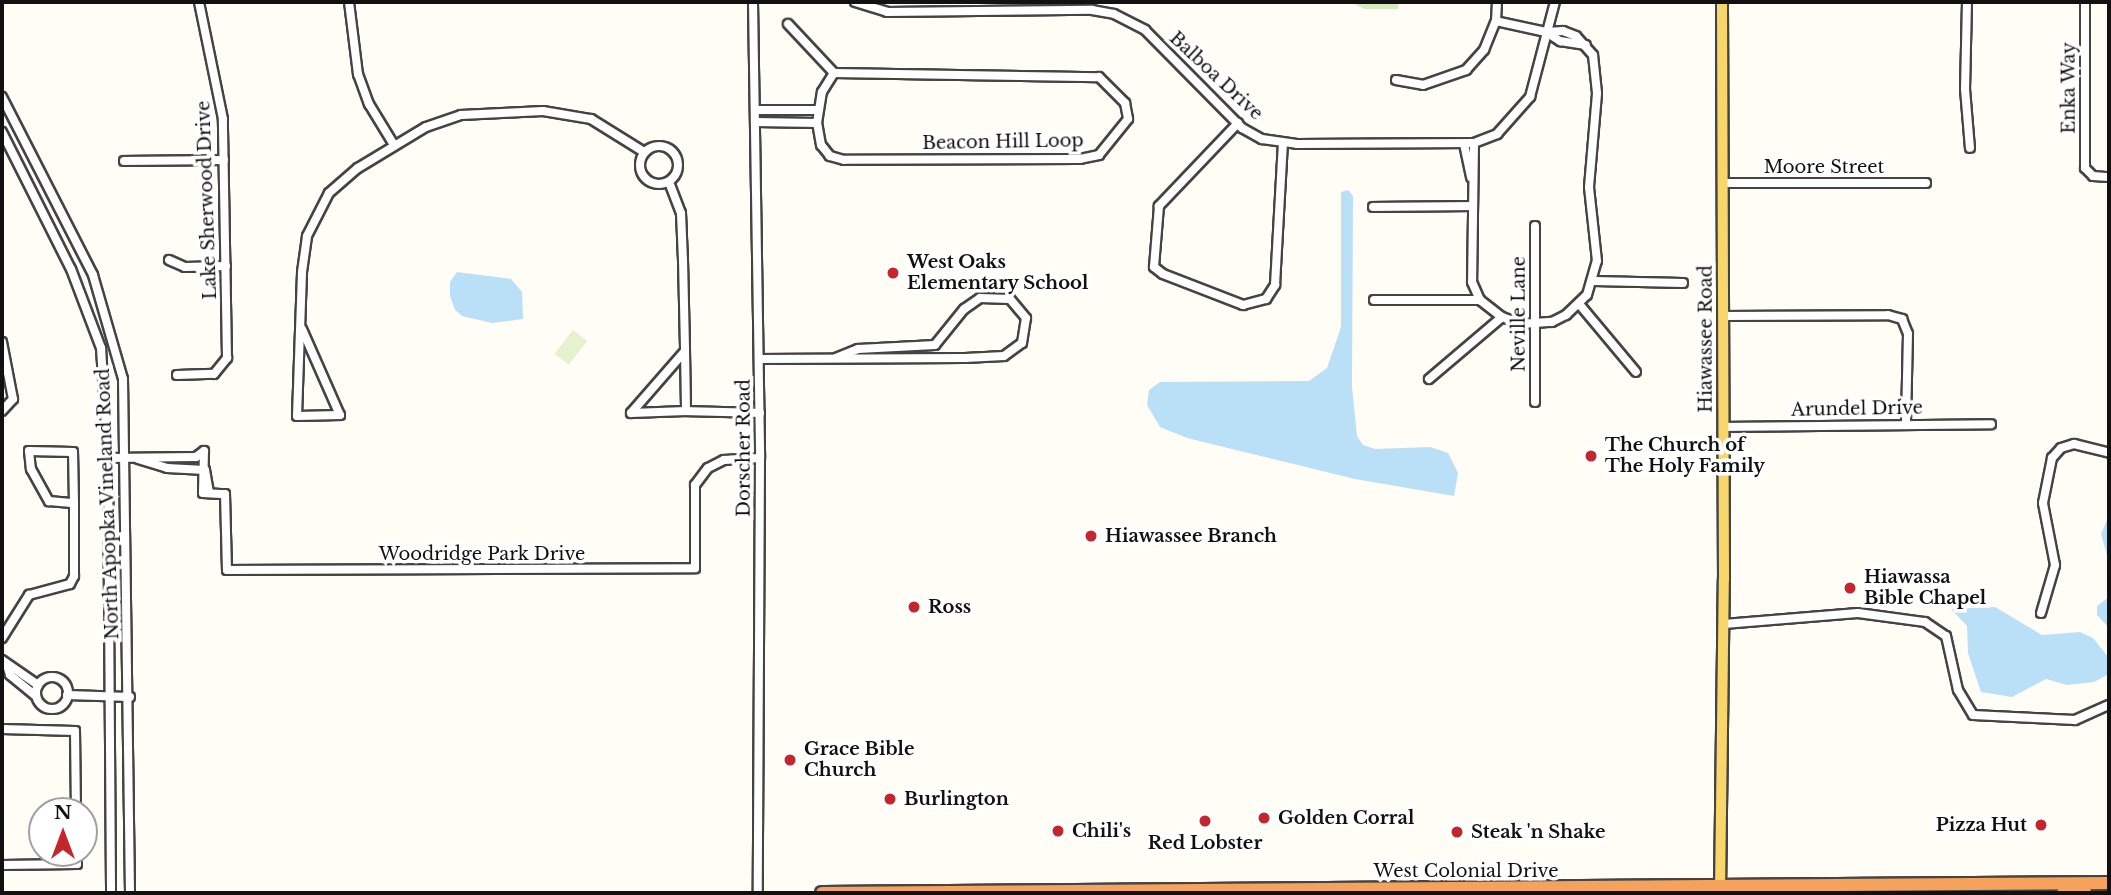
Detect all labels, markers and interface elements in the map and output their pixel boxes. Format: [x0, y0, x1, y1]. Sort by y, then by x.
street label: Balboa Drive [1165, 27, 1267, 125]
street label: Enka Way [2058, 42, 2080, 134]
street label: Lake Sherwood Drive [193, 100, 221, 300]
street label: Beacon Hill Loop [922, 130, 1084, 154]
street label: Moore Street [1764, 156, 1884, 178]
place label: West Oaks Elementary School [907, 252, 1089, 294]
street label: Neville Lane [1508, 256, 1530, 372]
marker: West Oaks Elementary School [885, 265, 901, 281]
street label: Hiawassee Road [1695, 265, 1717, 413]
street label: North Apopka Vineland Road [92, 367, 124, 641]
street label: Dorscher Road [733, 379, 755, 517]
street label: Arundel Drive [1791, 397, 1923, 421]
place label: The Church of The Holy Family [1605, 435, 1766, 478]
marker: The Church of The Holy Family [1583, 448, 1599, 464]
place label: Hiawassee Branch [1105, 525, 1277, 547]
marker: Hiawassee Branch [1083, 528, 1099, 544]
street label: Woodridge Park Drive [379, 543, 585, 565]
place label: Hiawassa Bible Chapel [1864, 567, 1986, 610]
marker: Hiawassa Bible Chapel [1842, 580, 1858, 596]
place label: Ross [928, 596, 971, 618]
marker: Ross [906, 599, 922, 615]
place label: Grace Bible Church [804, 739, 914, 782]
marker: Grace Bible Church [782, 752, 798, 768]
place label: Burlington [904, 788, 1009, 810]
marker: Burlington [882, 791, 898, 807]
north arrow [28, 797, 98, 867]
text: N [54, 801, 72, 824]
place label: Golden Corral [1278, 807, 1414, 829]
marker: Golden Corral [1256, 810, 1272, 826]
marker: Red Lobster [1197, 813, 1213, 829]
place label: Pizza Hut [1936, 814, 2027, 836]
marker: Pizza Hut [2033, 817, 2049, 833]
place label: Chili's [1072, 820, 1131, 842]
place label: Steak 'n Shake [1471, 821, 1606, 843]
marker: Chili's [1050, 823, 1066, 839]
marker: Steak 'n Shake [1449, 824, 1465, 840]
place label: Red Lobster [1148, 832, 1262, 854]
street label: West Colonial Drive [1373, 860, 1559, 882]

